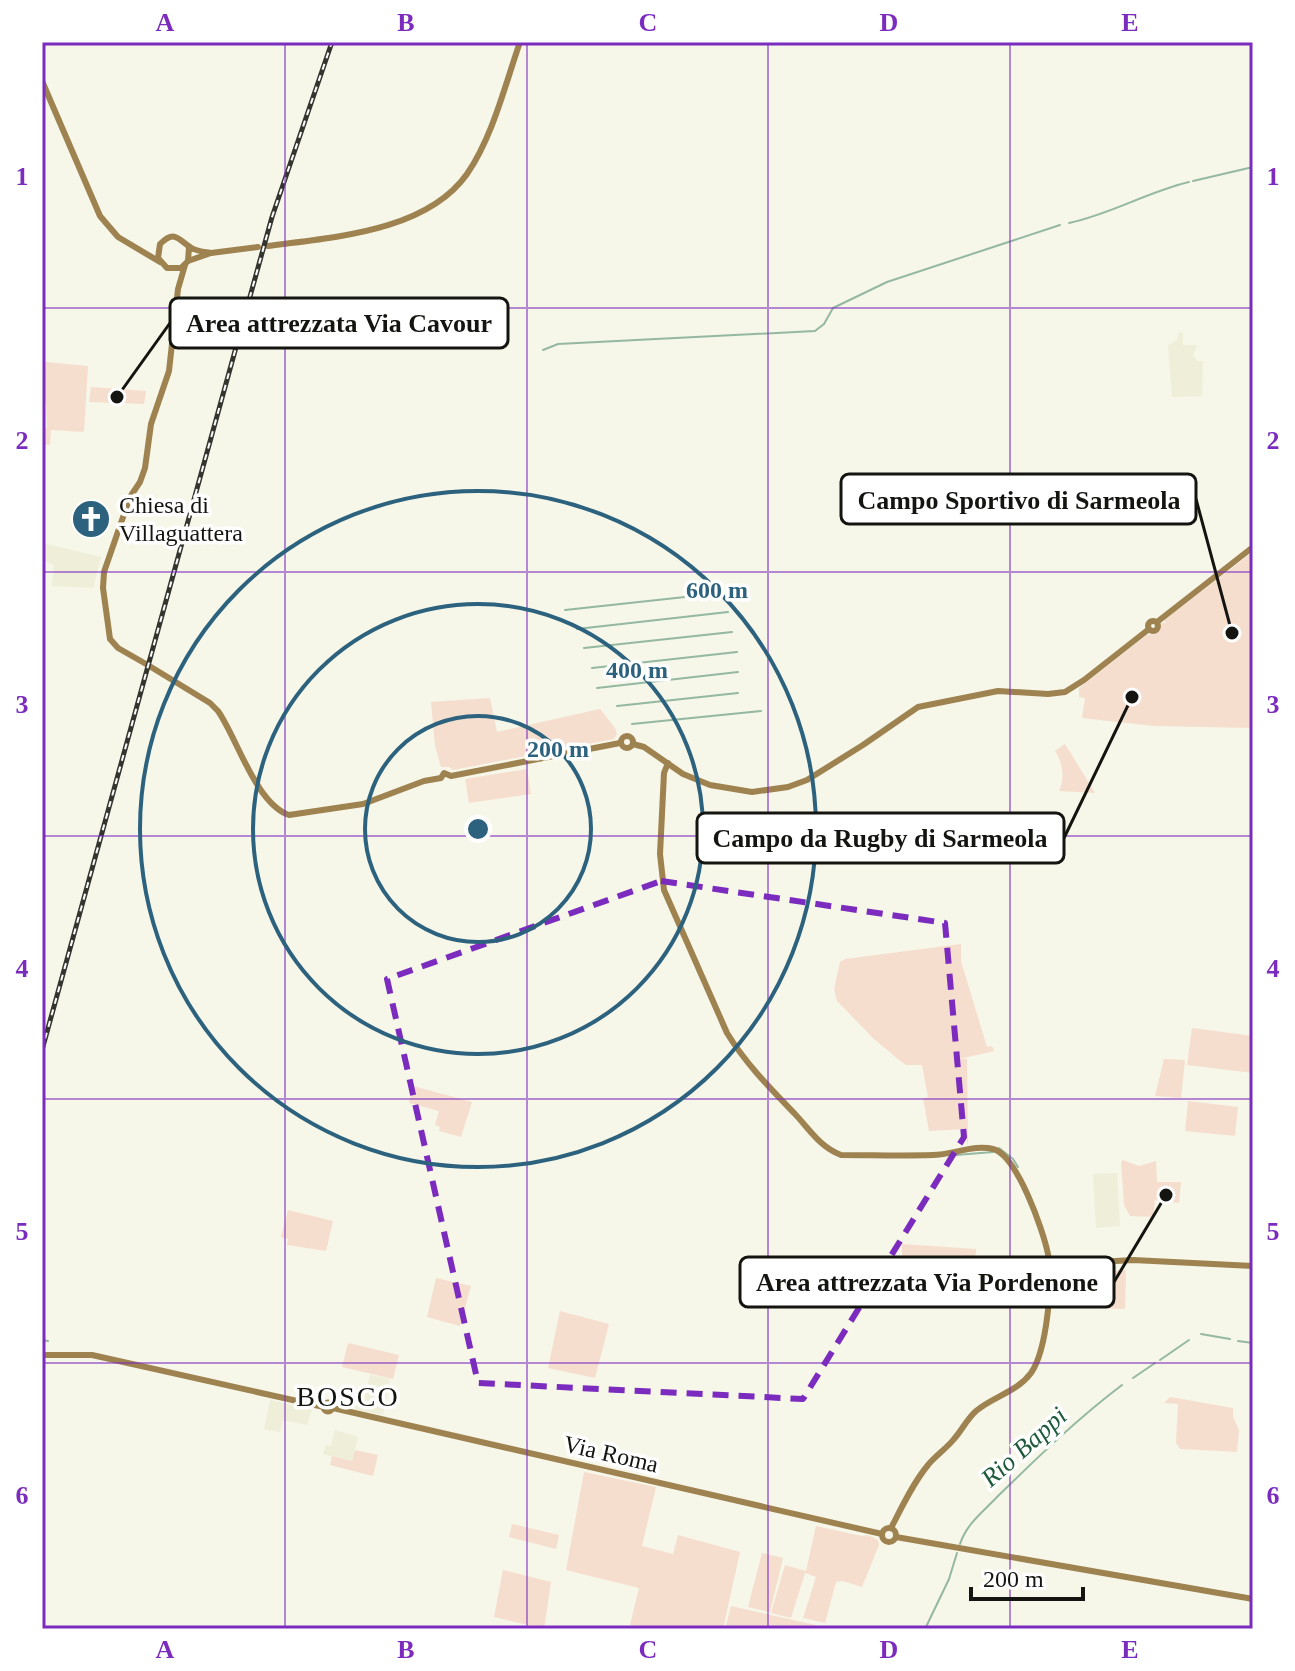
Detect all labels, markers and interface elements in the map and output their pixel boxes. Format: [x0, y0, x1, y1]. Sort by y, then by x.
text: A [156, 8, 175, 37]
text: B [397, 8, 415, 37]
text: C [639, 8, 657, 37]
text: D [880, 8, 898, 37]
text: E [1121, 8, 1139, 37]
text: 1 [16, 162, 29, 191]
text: 1 [1267, 162, 1280, 191]
callout: Area attrezzata Via Cavour [170, 298, 508, 348]
text: Area attrezzata Via Cavour [186, 309, 492, 338]
text: 2 [16, 426, 29, 455]
text: 2 [1267, 426, 1280, 455]
callout: Campo Sportivo di Sarmeola [841, 474, 1196, 524]
text: Campo Sportivo di Sarmeola [858, 486, 1180, 515]
place label: Chiesa di Villaguattera [119, 492, 243, 546]
church icon: Chiesa di Villaguattera [70, 498, 112, 540]
text: 600 m [686, 577, 748, 603]
text: 400 m [606, 657, 668, 683]
text: 3 [16, 690, 29, 719]
text: 3 [1267, 690, 1280, 719]
text: 200 m [527, 736, 589, 762]
callout: Campo da Rugby di Sarmeola [697, 813, 1064, 863]
centre of rings [464, 815, 492, 843]
text: Campo da Rugby di Sarmeola [712, 824, 1048, 853]
text: 4 [16, 954, 29, 983]
text: 4 [1267, 954, 1280, 983]
text: 5 [16, 1217, 29, 1246]
text: 5 [1267, 1217, 1280, 1246]
callout: Area attrezzata Via Pordenone [740, 1257, 1114, 1307]
text: Area attrezzata Via Pordenone [756, 1268, 1098, 1297]
district label: BOSCO [296, 1381, 400, 1412]
water label: Rio Bappi [975, 1401, 1073, 1493]
street label: Via Roma [561, 1430, 661, 1478]
text: 6 [16, 1481, 29, 1510]
text: 6 [1267, 1481, 1280, 1510]
scale bar [971, 1551, 1083, 1601]
text: 200 m [983, 1566, 1044, 1592]
text: A [156, 1635, 175, 1664]
text: B [397, 1635, 415, 1664]
text: C [639, 1635, 657, 1664]
text: D [880, 1635, 898, 1664]
text: E [1121, 1635, 1139, 1664]

